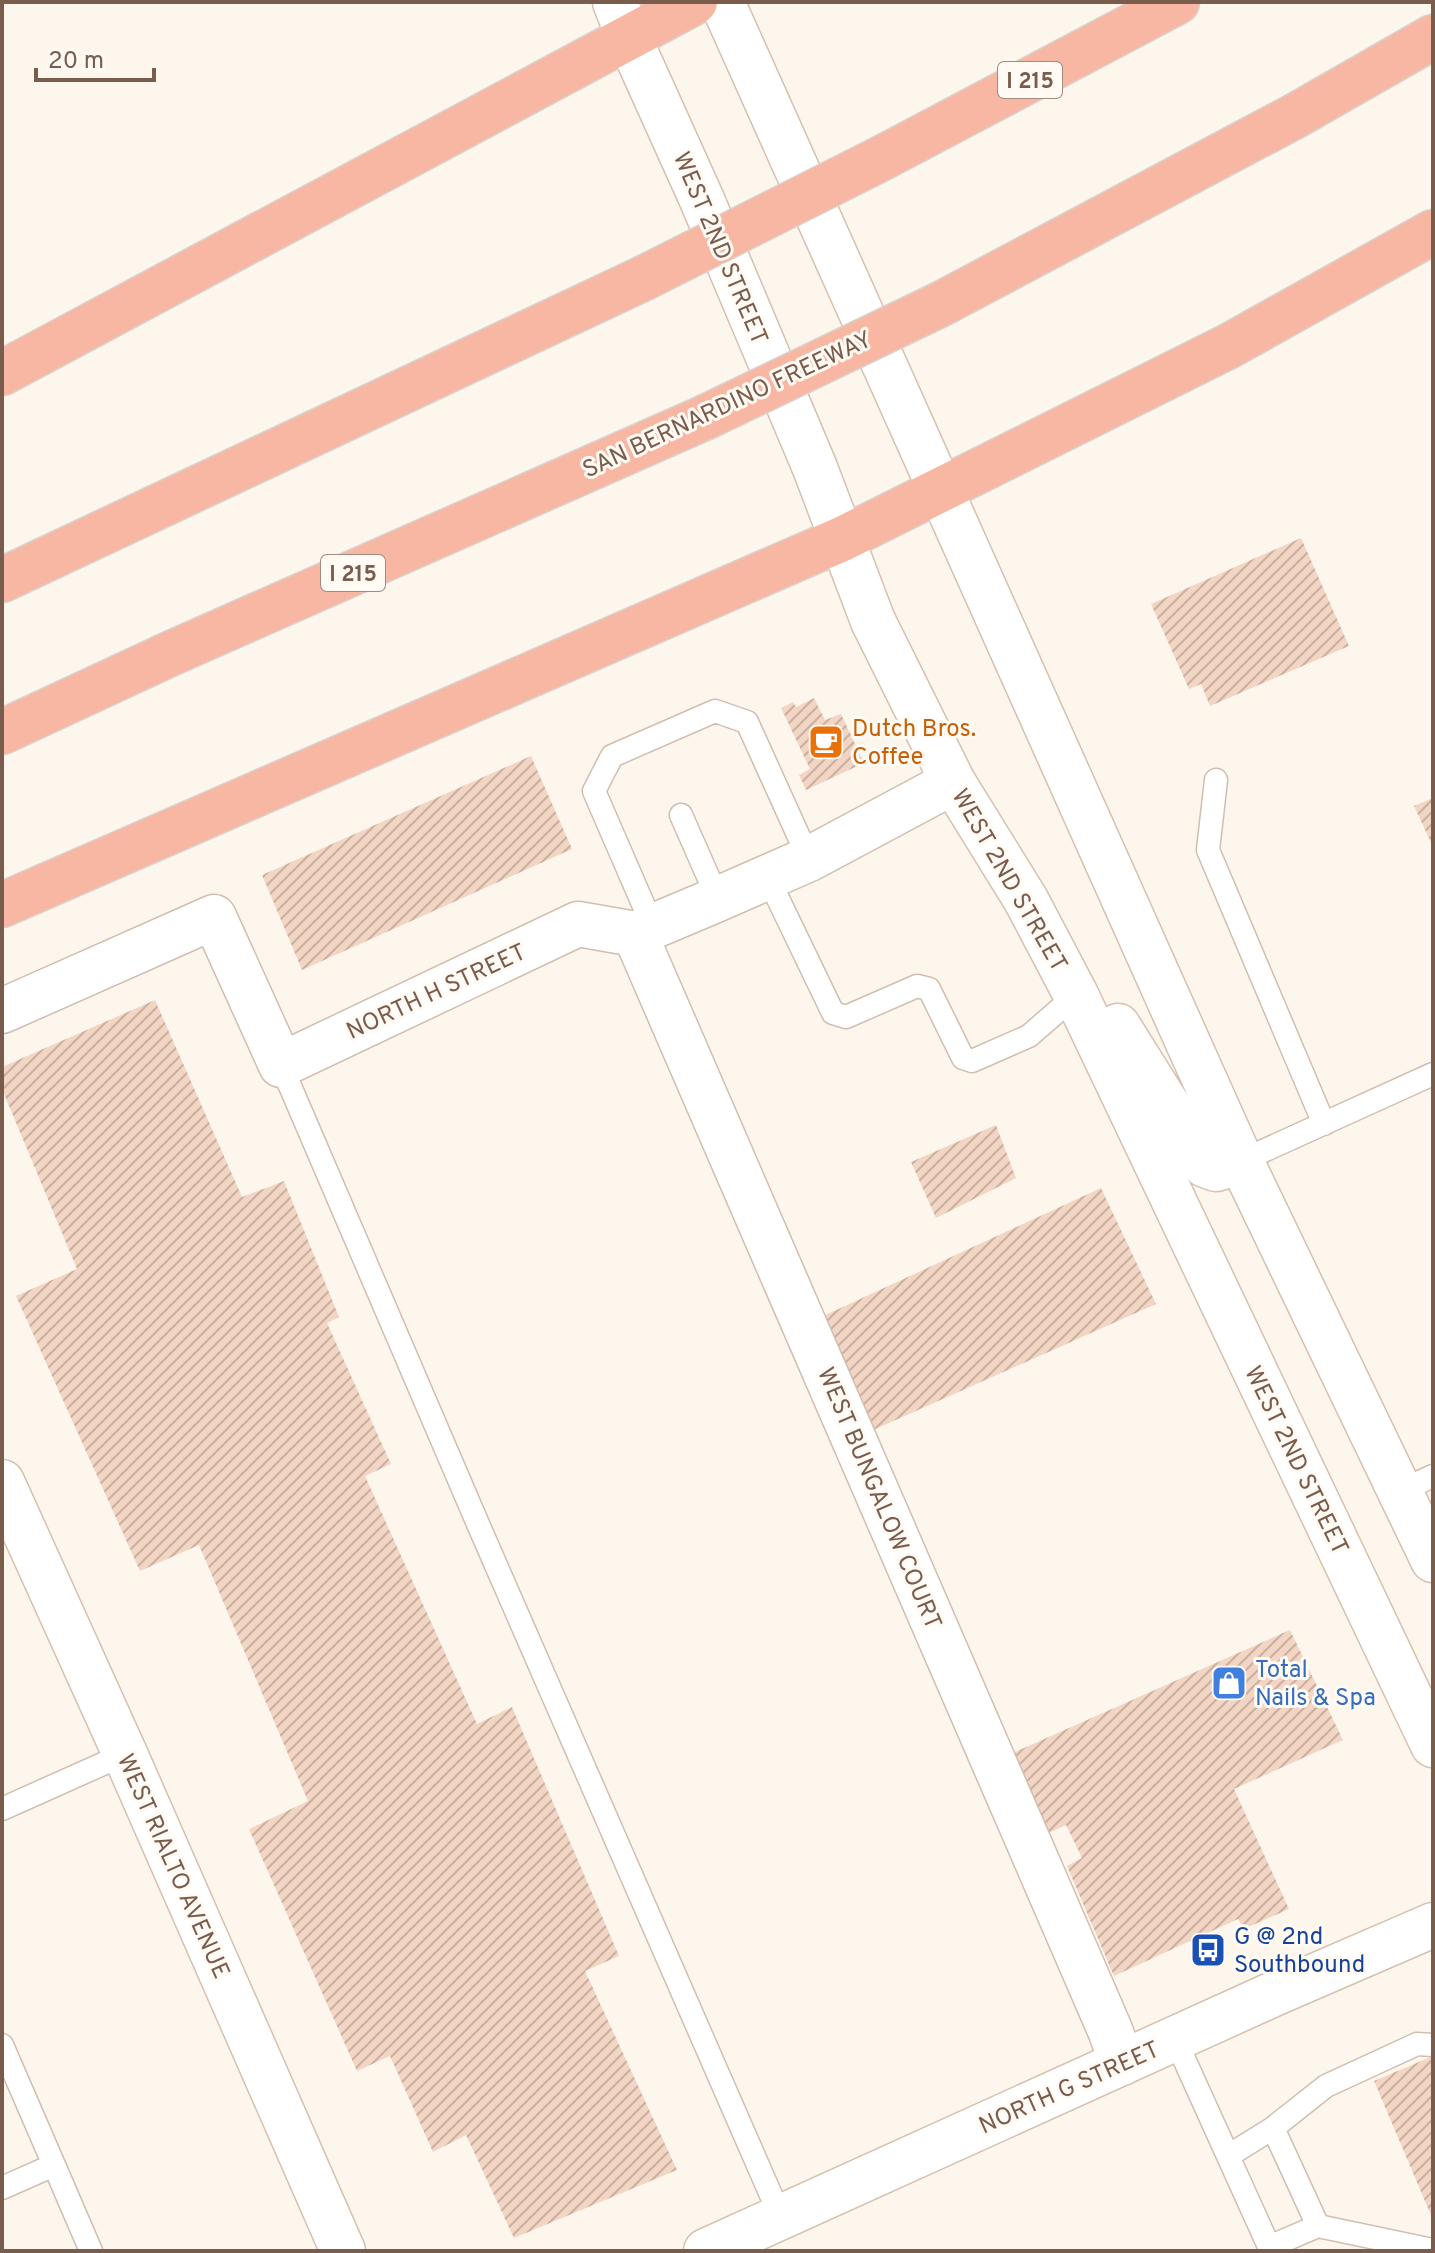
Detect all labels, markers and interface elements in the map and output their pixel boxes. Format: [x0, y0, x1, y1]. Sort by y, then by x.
scale bar [36, 32, 154, 82]
text: 20 m [48, 47, 104, 77]
road number: I 215 [998, 62, 1062, 98]
street label: WEST 2ND STREET [665, 148, 773, 350]
street label: SAN BERNARDINO FREEWAY [578, 326, 877, 486]
road number: I 215 [321, 555, 385, 591]
place label: Dutch Bros. Coffee [852, 715, 976, 773]
cafe icon: Dutch Bros. Coffee [807, 723, 845, 761]
street label: WEST 2ND STREET [944, 784, 1073, 978]
street label: NORTH H STREET [342, 938, 532, 1048]
street label: WEST 2ND STREET [1236, 1361, 1354, 1560]
street label: WEST BUNGALOW COURT [809, 1363, 947, 1634]
place label: Total Nails & Spa [1255, 1656, 1376, 1714]
shop icon: Total Nails & Spa [1210, 1664, 1248, 1702]
street label: WEST RIALTO AVENUE [109, 1750, 235, 1984]
place label: G @ 2nd Southbound [1234, 1923, 1365, 1981]
bus stop icon: G @ 2nd Southbound [1189, 1931, 1227, 1969]
street label: NORTH G STREET [975, 2036, 1165, 2142]

